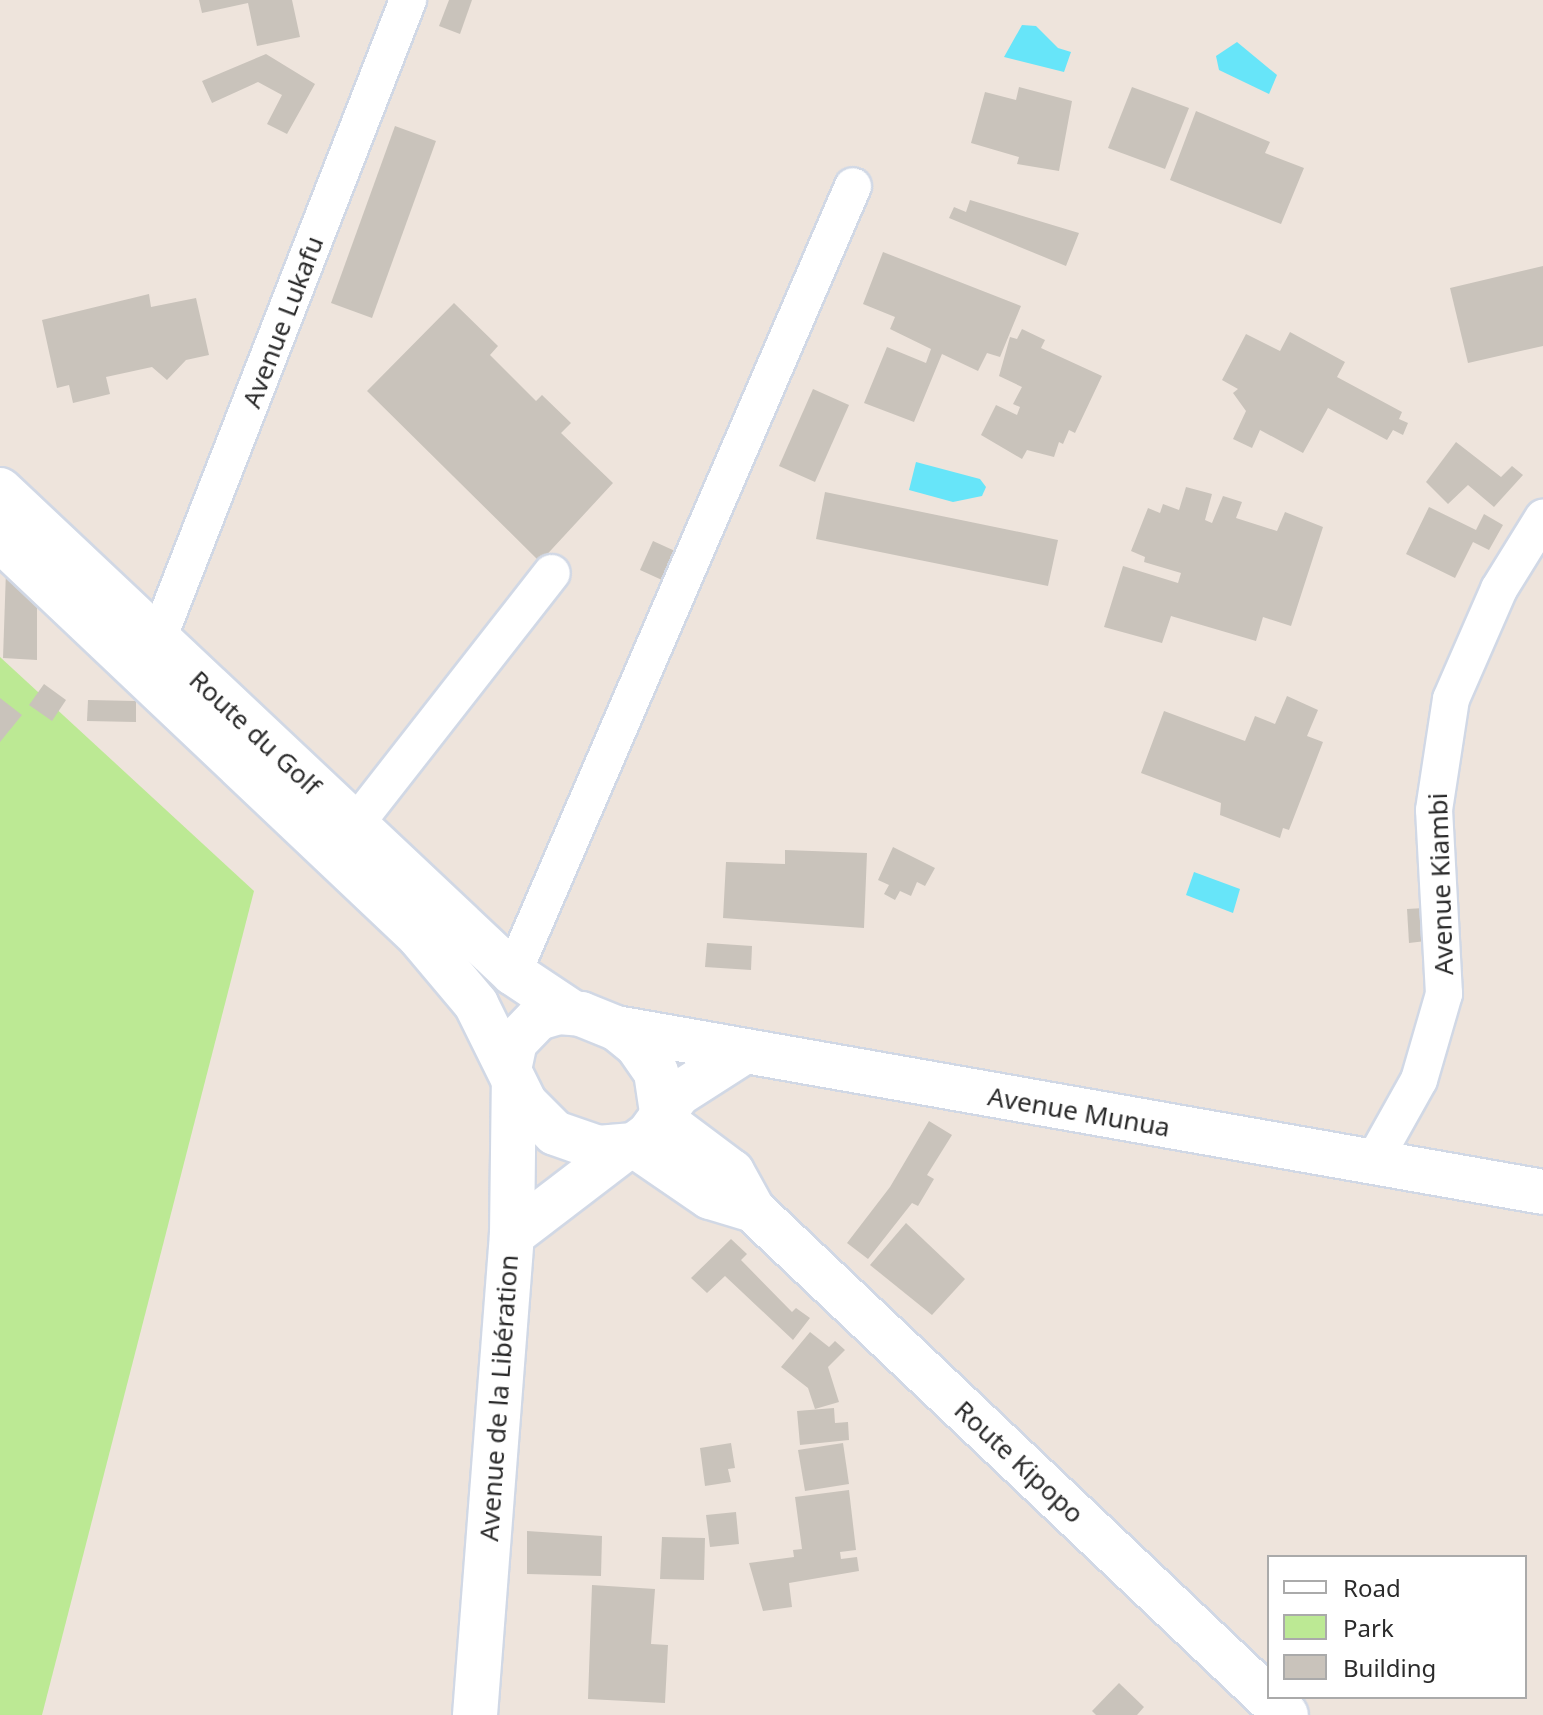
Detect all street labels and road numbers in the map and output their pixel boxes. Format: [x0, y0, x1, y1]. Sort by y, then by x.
street label: Avenue Lukafu [236, 232, 330, 412]
street label: Route du Golf [183, 664, 327, 802]
street label: Avenue Kiambi [1422, 792, 1460, 976]
street label: Avenue Munua [985, 1081, 1173, 1143]
street label: Avenue de la Libération [473, 1254, 525, 1542]
street label: Route Kipopo [948, 1394, 1090, 1530]

